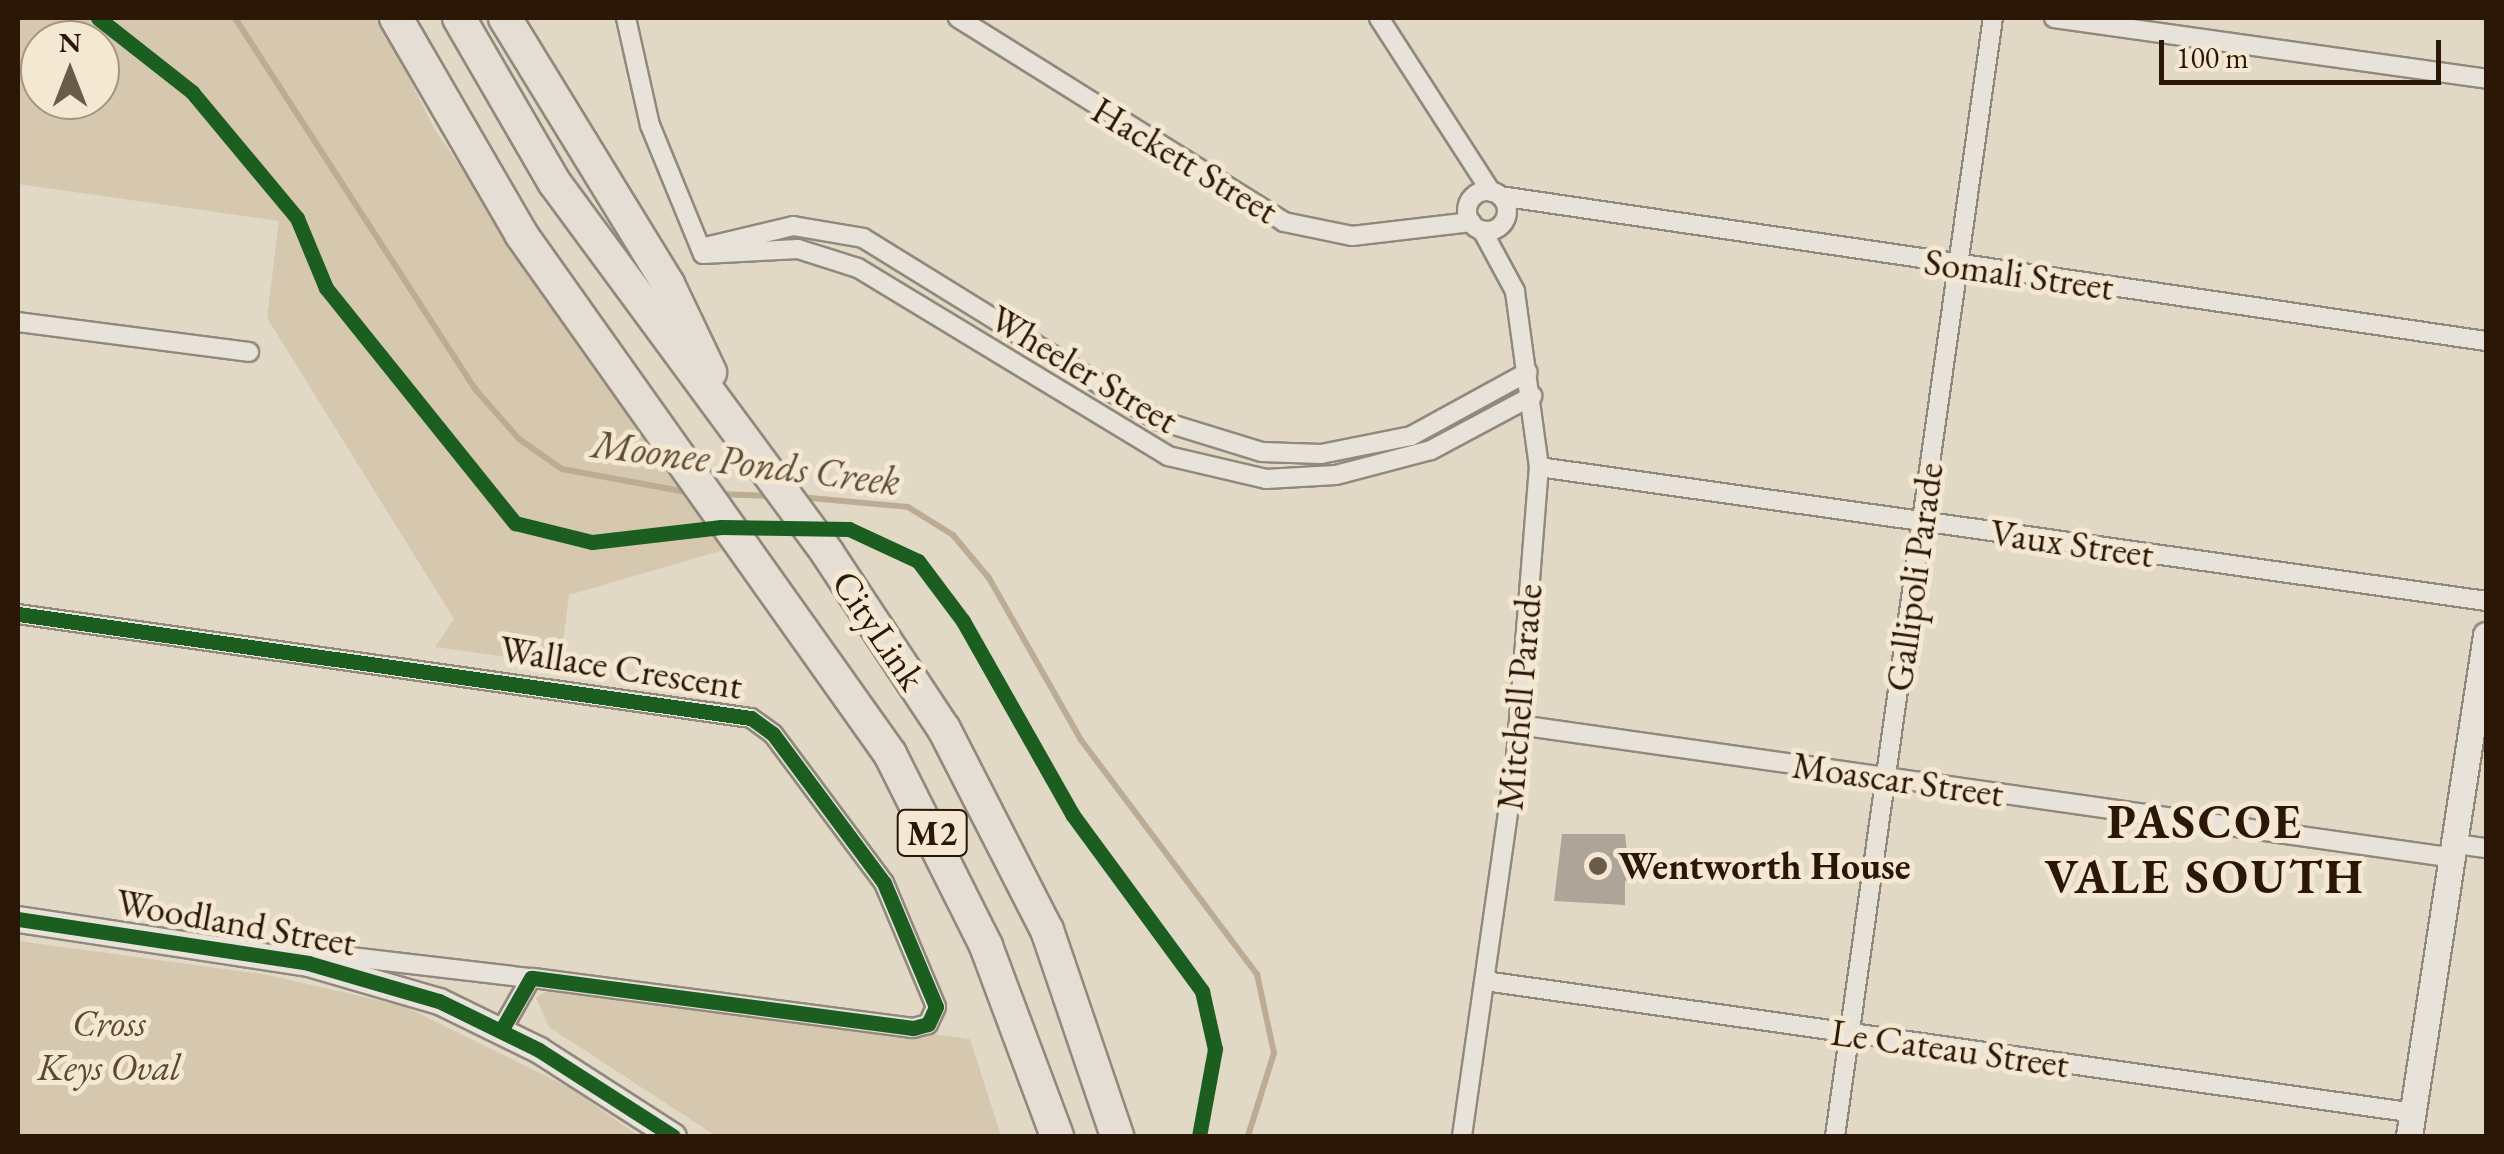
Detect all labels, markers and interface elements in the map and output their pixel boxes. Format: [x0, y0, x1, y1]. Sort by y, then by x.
north arrow [20, 20, 120, 120]
scale bar [2164, 20, 2446, 82]
text: N [59, 24, 81, 60]
text: 100 m [2176, 38, 2249, 77]
street label: Hackett Street [1084, 87, 1286, 233]
street label: Somali Street [1921, 238, 2117, 310]
street label: Wheeler Street [982, 295, 1186, 443]
water label: Moonee Ponds Creek [589, 419, 903, 505]
street label: Gallipoli Parade [1875, 460, 1953, 694]
street label: Vaux Street [1987, 509, 2157, 577]
street label: CityLink [823, 562, 935, 698]
street label: Mitchell Parade [1486, 582, 1552, 812]
street label: Wallace Crescent [496, 625, 746, 709]
street label: Moascar Street [1789, 742, 2007, 816]
district label: PASCOE VALE SOUTH [2044, 792, 2366, 905]
road number: M2 [894, 803, 970, 863]
place label: Wentworth House [1618, 843, 1911, 889]
marker: Wentworth House [1587, 855, 1609, 877]
street label: Woodland Street [113, 878, 359, 966]
park label: Cross Keys Oval [37, 1000, 181, 1090]
street label: Le Cateau Street [1828, 1009, 2072, 1087]

